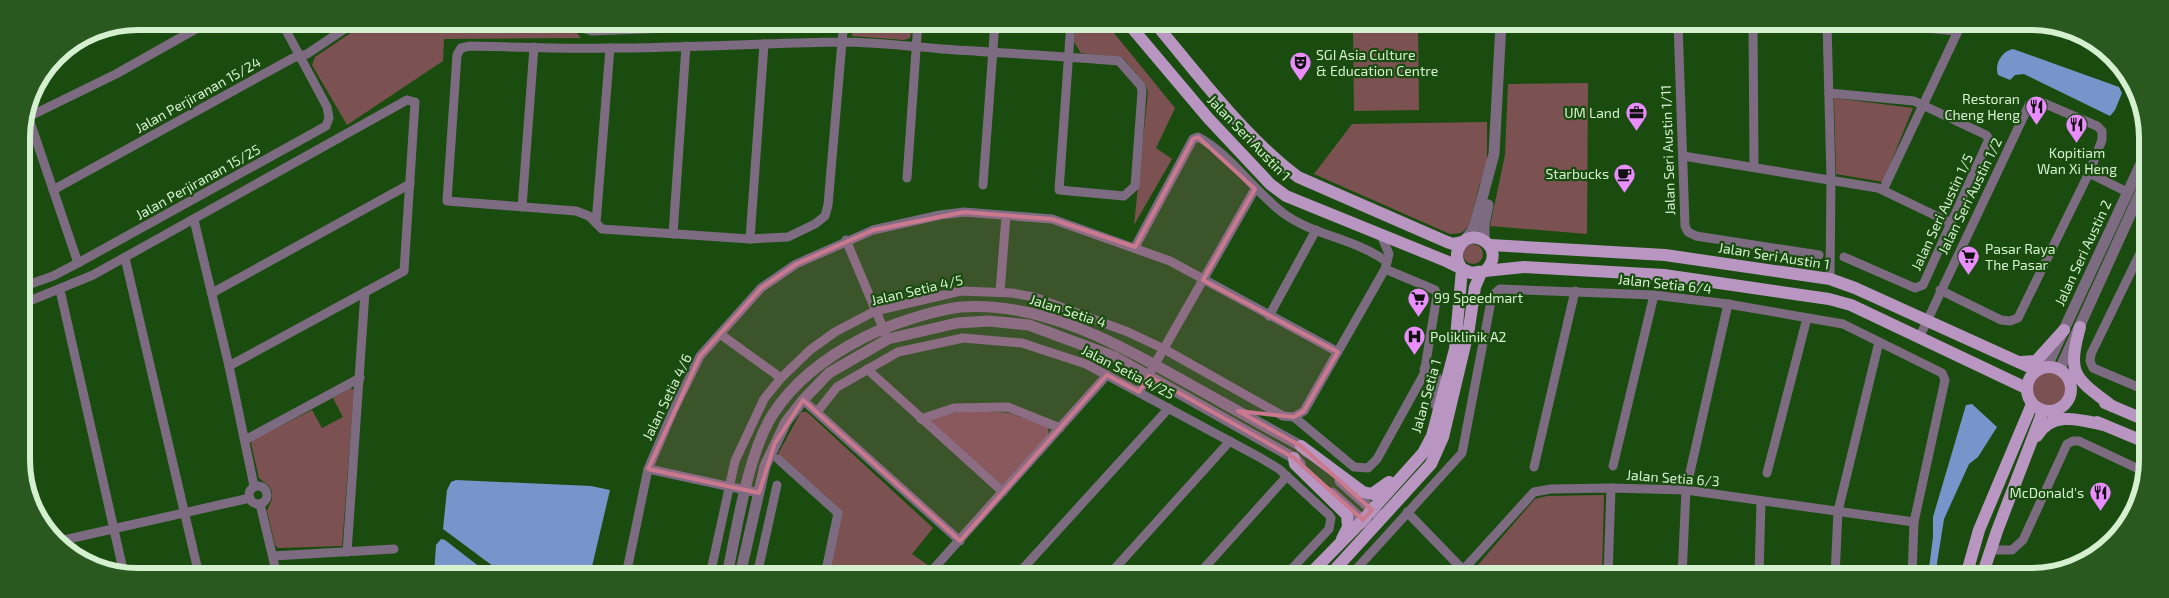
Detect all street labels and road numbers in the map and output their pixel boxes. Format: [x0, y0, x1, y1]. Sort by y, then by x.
street label: Jalan Perjiranan 15/24 [132, 53, 264, 136]
street label: Jalan Seri Austin 1/11 [1657, 84, 1678, 216]
street label: Jalan Seri Austin 1 [1204, 91, 1294, 184]
street label: Jalan Seri Austin 1/2 [1934, 135, 2005, 257]
street label: Jalan Perjiranan 15/25 [132, 140, 263, 223]
street label: Jalan Seri Austin 1/5 [1907, 151, 1976, 273]
street label: Jalan Seri Austin 2 [2051, 197, 2115, 308]
street label: Jalan Seri Austin 1 [1717, 238, 1831, 273]
street label: Jalan Setia 6/4 [1617, 270, 1713, 297]
street label: Jalan Setia 4/5 [869, 271, 965, 308]
street label: Jalan Setia 4 [1028, 290, 1108, 331]
street label: Jalan Setia 4/25 [1079, 341, 1177, 402]
street label: Jalan Setia 4/6 [638, 351, 695, 443]
street label: Jalan Setia 1 [1407, 357, 1444, 435]
street label: Jalan Setia 6/3 [1626, 466, 1720, 489]

